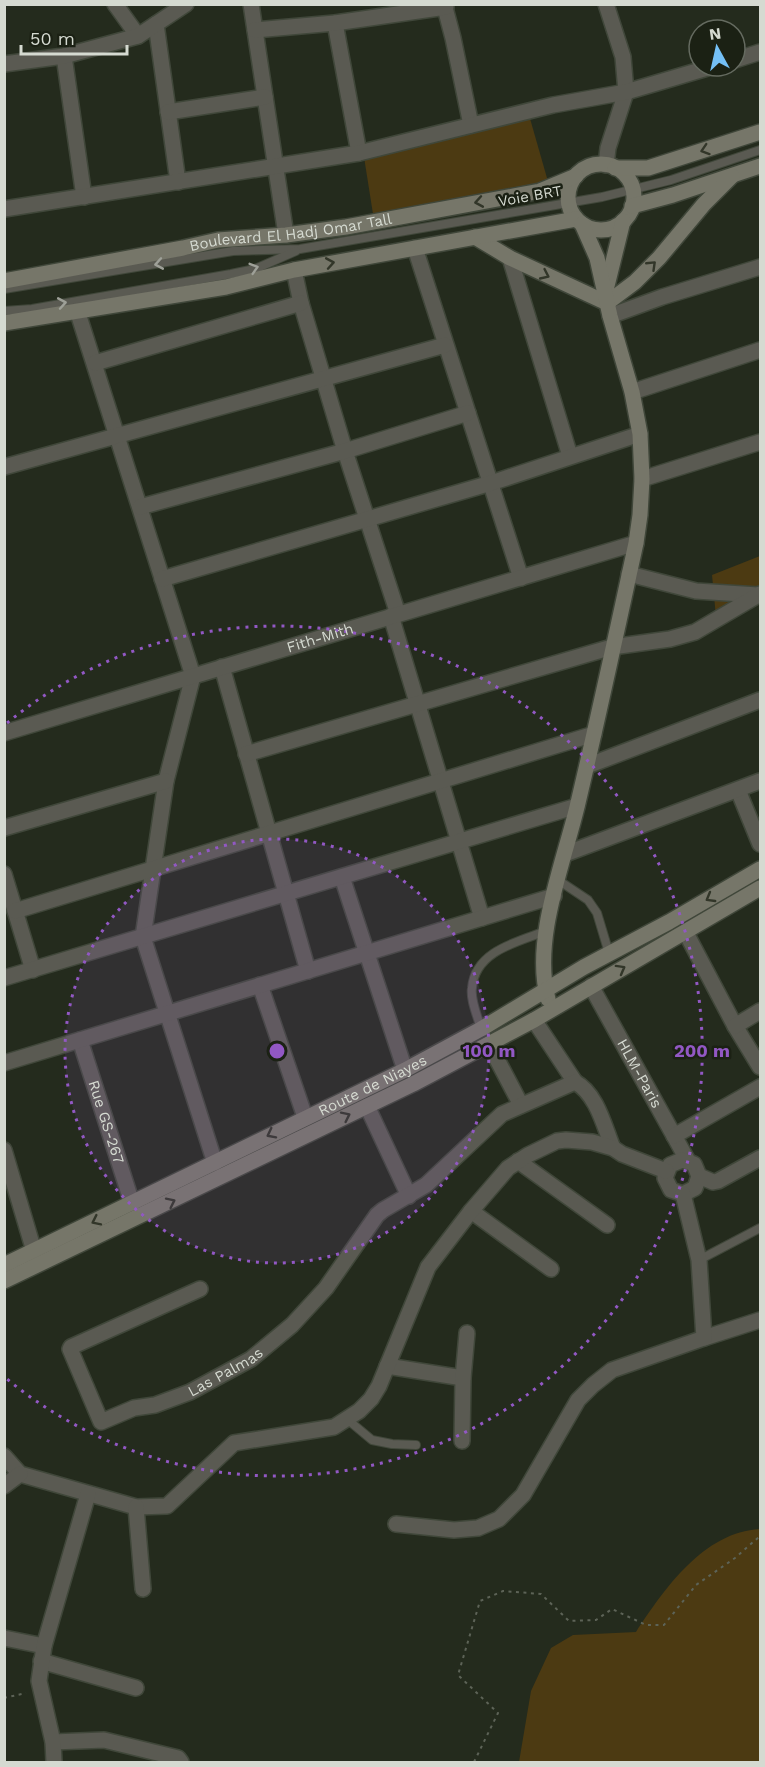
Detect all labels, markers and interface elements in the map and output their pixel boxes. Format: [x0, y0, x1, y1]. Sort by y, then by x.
scale bar [21, 18, 128, 56]
north arrow [687, 18, 747, 78]
text: N [708, 23, 722, 44]
text: 50 m [30, 28, 75, 49]
one-way arrow [700, 143, 711, 156]
street label: Voie BRT [497, 182, 563, 210]
one-way arrow [474, 195, 484, 208]
street label: Boulevard El Hadj Omar Tall [188, 210, 394, 255]
one-way arrow [154, 257, 164, 270]
one-way arrow [326, 258, 335, 270]
one-way arrow [644, 262, 655, 273]
one-way arrow [248, 263, 259, 275]
one-way arrow [539, 267, 550, 279]
one-way arrow [58, 298, 67, 310]
street label: Fith-Mith [284, 619, 356, 657]
one-way arrow [706, 891, 716, 902]
one-way arrow [614, 965, 625, 976]
street label: HLM-Paris [613, 1036, 666, 1111]
text: 100 m [462, 1040, 516, 1061]
text: 200 m [674, 1040, 730, 1061]
centre of rings [267, 1041, 287, 1061]
street label: Route de Niayes [315, 1051, 430, 1120]
street label: Rue GS-267 [84, 1078, 128, 1166]
one-way arrow [340, 1112, 351, 1123]
one-way arrow [266, 1127, 277, 1139]
one-way arrow [165, 1197, 176, 1209]
one-way arrow [92, 1213, 103, 1225]
street label: Las Palmas [185, 1344, 267, 1400]

